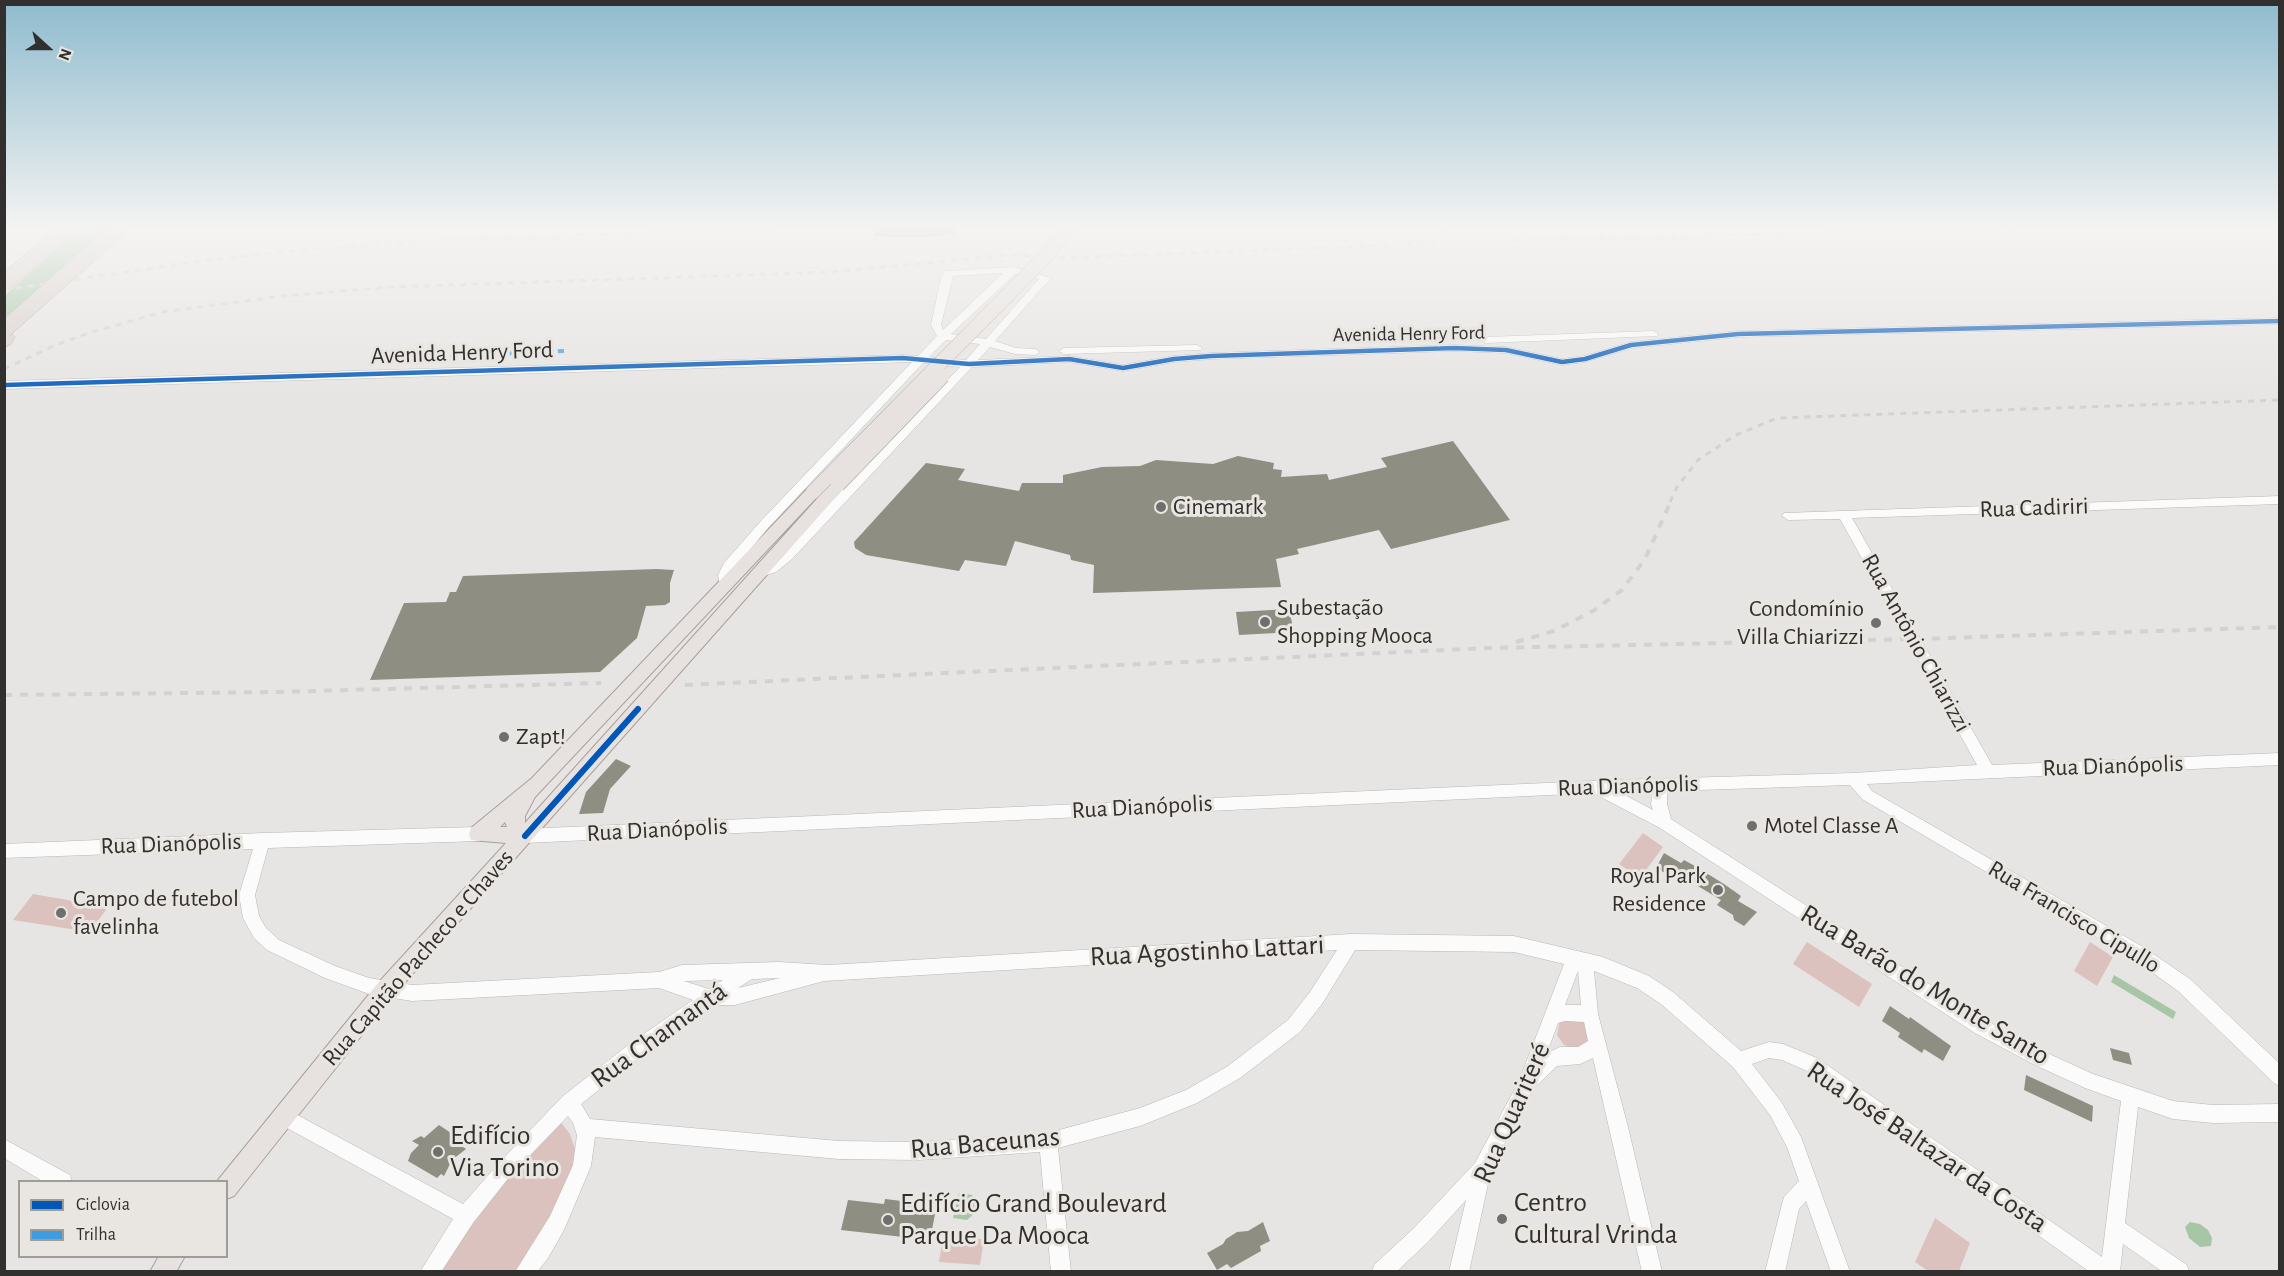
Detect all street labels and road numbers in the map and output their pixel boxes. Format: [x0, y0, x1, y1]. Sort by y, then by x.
street label: Avenida Henry Ford [1333, 321, 1485, 347]
street label: Avenida Henry Ford [370, 335, 554, 371]
street label: Rua Cadiriri [1979, 492, 2089, 524]
street label: Rua Antônio Chiarizzi [1855, 549, 1977, 737]
street label: Rua Dianópolis [2042, 749, 2184, 783]
street label: Rua Dianópolis [1557, 769, 1699, 803]
street label: Rua Dianópolis [1071, 789, 1213, 825]
street label: Rua Dianópolis [586, 812, 728, 848]
street label: Rua Dianópolis [100, 827, 242, 861]
street label: Rua Capitão Pacheco e Chaves [316, 844, 520, 1072]
street label: Rua Francisco Cipullo [1983, 854, 2165, 980]
street label: Rua Barão do Monte Santo [1794, 897, 2056, 1073]
street label: Rua Agostinho Lattari [1089, 928, 1325, 974]
street label: Rua Chamantá [584, 974, 734, 1096]
street label: Rua Quariteré [1466, 1037, 1558, 1189]
street label: Rua José Baltazar da Costa [1800, 1054, 2054, 1240]
street label: Rua Baceunas [909, 1120, 1061, 1166]

